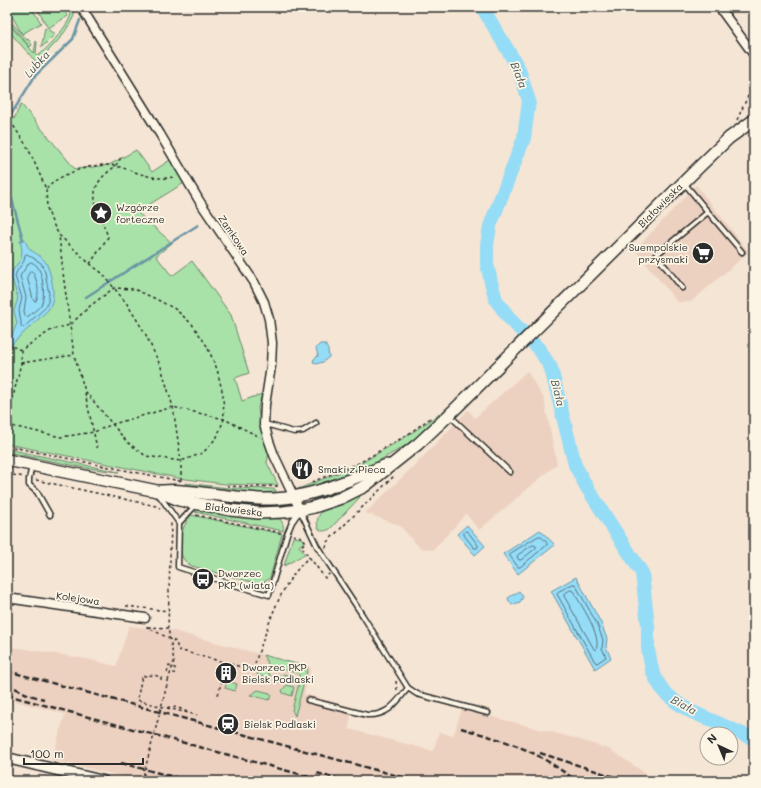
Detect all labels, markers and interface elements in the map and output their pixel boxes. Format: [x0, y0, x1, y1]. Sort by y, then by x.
water label: Lubka [21, 47, 53, 80]
water label: Biała [508, 59, 531, 90]
street label: Białowieska [635, 180, 685, 230]
place icon: Wzgórze forteczne [88, 200, 114, 226]
place label: Wzgórze forteczne [116, 200, 165, 226]
street label: Zamkowa [215, 212, 253, 258]
place label: Suempolskie przysmaki [629, 240, 688, 266]
supermarket icon: Suempolskie przysmaki [690, 240, 716, 266]
water label: Biała [548, 378, 569, 408]
restaurant icon: Smaki z Pieca [289, 456, 315, 482]
place label: Smaki z Pieca [318, 462, 386, 476]
street label: Białowieska [204, 499, 264, 519]
bus stop icon: Dworzec PKP (wiata) [190, 566, 216, 592]
place label: Dworzec PKP (wiata) [218, 566, 274, 592]
street label: Kolejowa [55, 588, 101, 608]
building icon: Dworzec PKP Bielsk Podlaski [213, 660, 239, 686]
place label: Dworzec PKP Bielsk Podlaski [242, 660, 314, 686]
water label: Biała [669, 691, 700, 718]
station icon: Bielsk Podlaski [215, 711, 241, 737]
place label: Bielsk Podlaski [244, 717, 316, 731]
north arrow [699, 726, 739, 766]
text: N [703, 730, 720, 747]
scale bar [24, 740, 143, 766]
text: 100 m [30, 745, 64, 761]

